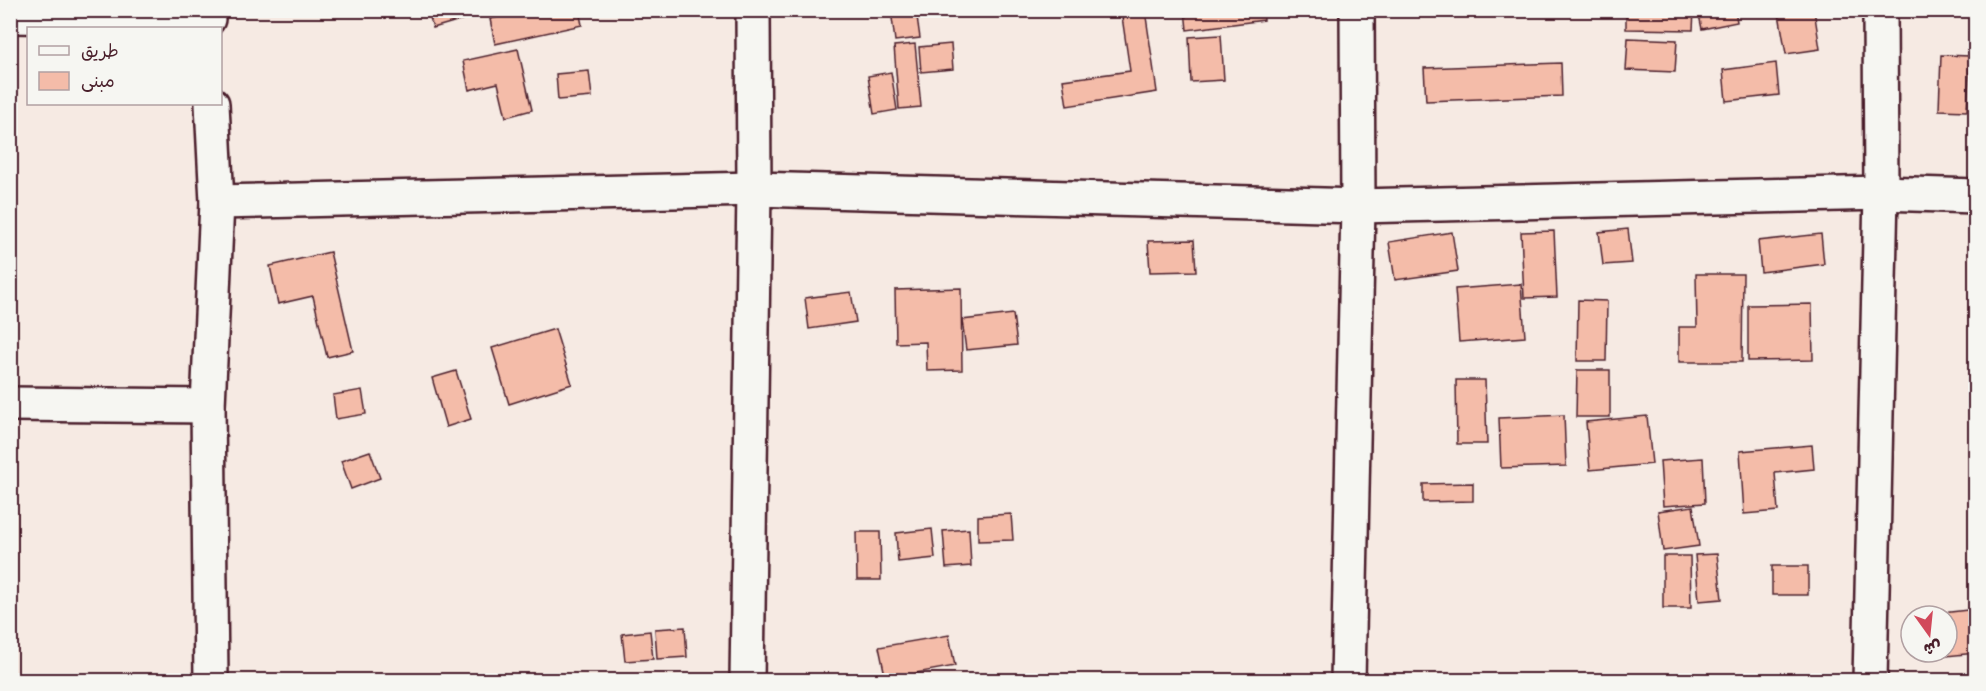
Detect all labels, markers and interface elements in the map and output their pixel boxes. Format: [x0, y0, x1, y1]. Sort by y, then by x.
legend [27, 27, 222, 105]
text: طريق [81, 40, 119, 66]
text: مبنى [81, 70, 115, 96]
north arrow [1899, 604, 1959, 664]
text: ش [1921, 633, 1944, 660]

